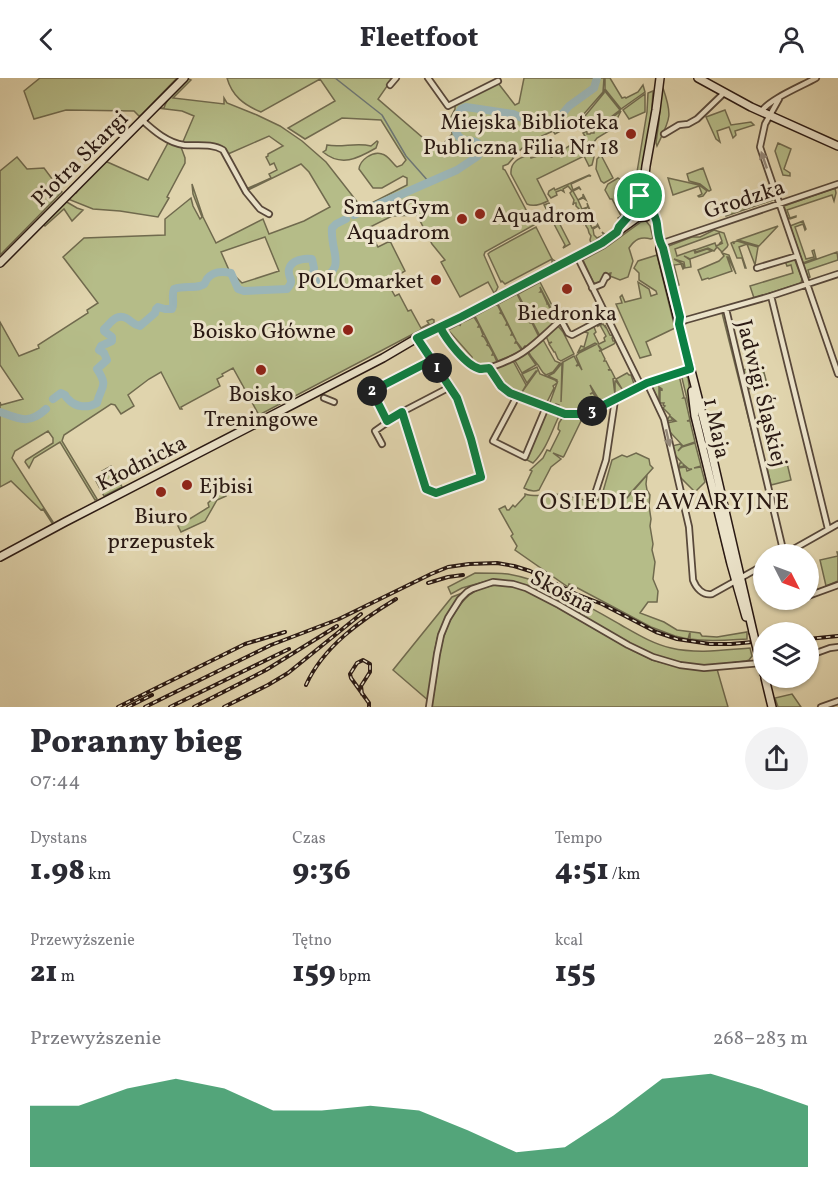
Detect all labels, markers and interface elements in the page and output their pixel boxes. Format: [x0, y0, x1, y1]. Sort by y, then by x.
text: Fleetfoot [360, 20, 478, 58]
icon: back [30, 23, 63, 56]
icon: person [775, 23, 808, 56]
street label: Piotra Skargi [25, 104, 136, 215]
place label: Miejska Biblioteka Publiczna Filia Nr 18 [423, 108, 619, 164]
marker: Miejska Biblioteka Publiczna Filia Nr 18 [624, 127, 638, 141]
one-way arrow [759, 151, 769, 169]
pin [614, 170, 665, 221]
street label: Grodzka [700, 173, 789, 228]
icon: arrive [623, 179, 656, 212]
place label: SmartGym Aquadrom [343, 193, 450, 249]
place label: Aquadrom [492, 201, 595, 232]
marker: Aquadrom [473, 207, 487, 221]
marker: SmartGym Aquadrom [455, 212, 469, 226]
place label: POLOmarket [297, 267, 424, 298]
marker: POLOmarket [429, 273, 443, 287]
marker: Biedronka [560, 282, 574, 296]
place label: Biedronka [517, 299, 617, 330]
place label: Boisko Główne [192, 317, 336, 348]
street label: Jadwigi Śląskiej [727, 317, 794, 471]
marker: Boisko Główne [341, 323, 355, 337]
pin: 1 [422, 353, 452, 383]
text: 1 [434, 357, 440, 379]
marker: Boisko Treningowe [254, 363, 268, 377]
pin: 2 [357, 376, 387, 406]
place label: Boisko Treningowe [204, 380, 318, 436]
text: 2 [368, 380, 376, 402]
street label: 1 Maja [694, 395, 737, 462]
pin: 3 [577, 396, 607, 426]
text: 3 [588, 400, 596, 422]
street label: Kłodnicka [92, 428, 193, 500]
one-way arrow [664, 428, 673, 447]
place label: Ejbisi [199, 472, 253, 503]
marker: Ejbisi [180, 478, 194, 492]
marker: Biuro przepustek [154, 485, 168, 499]
district label: OSIEDLE AWARYJNE [539, 486, 791, 520]
place label: Biuro przepustek [107, 502, 215, 558]
north arrow [753, 544, 819, 610]
map controls [753, 544, 819, 688]
street label: Skośna [524, 563, 600, 623]
button: layers [753, 622, 819, 688]
text: Poranny bieg [30, 721, 242, 767]
button: share [745, 727, 808, 790]
text: 07:44 [30, 767, 80, 795]
text: Dystans [30, 828, 87, 850]
text: Czas [292, 828, 326, 850]
text: Tempo [555, 828, 602, 850]
text: 1.98 [30, 850, 85, 892]
text: 9:36 [292, 850, 351, 892]
text: 4:51 [555, 850, 609, 892]
text: km [85, 864, 111, 886]
text: /km [609, 864, 641, 886]
text: Przewyższenie [30, 930, 135, 952]
text: Tętno [292, 930, 332, 952]
text: kcal [555, 930, 583, 952]
text: 21 [30, 952, 58, 994]
text: 159 [292, 952, 336, 994]
text: 155 [555, 952, 596, 994]
text: m [58, 966, 75, 988]
text: bpm [336, 966, 371, 988]
text: Przewyższenie [30, 1025, 161, 1053]
text: 268–283 m [713, 1025, 808, 1053]

